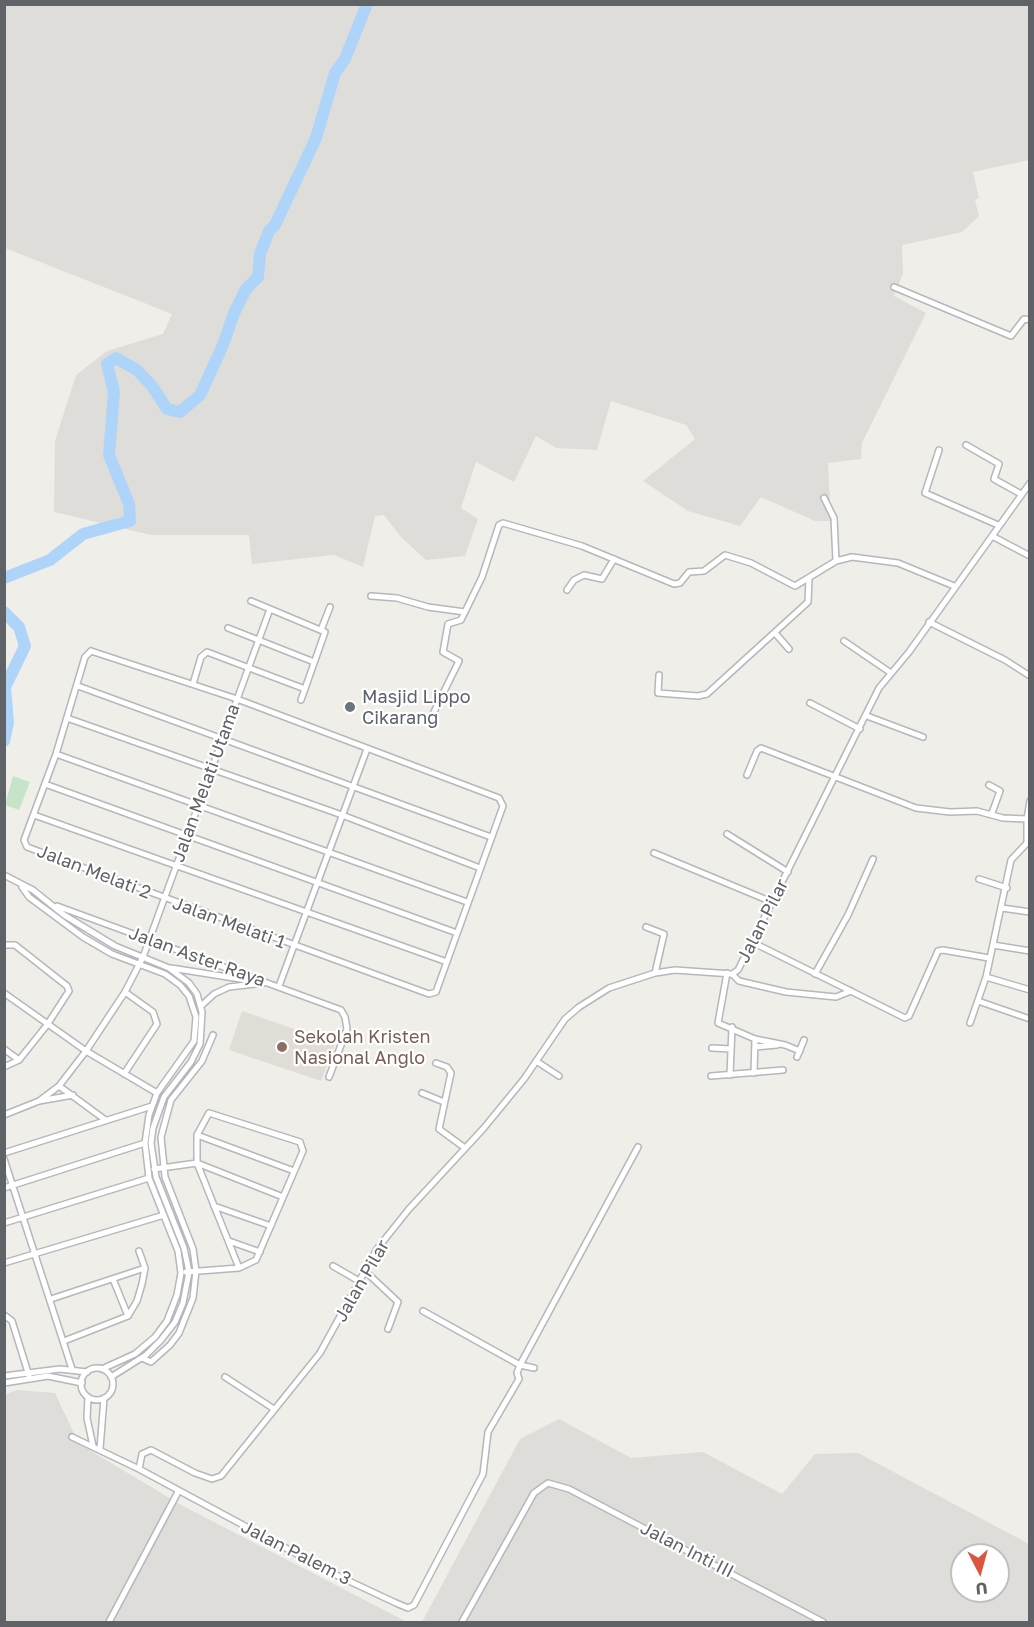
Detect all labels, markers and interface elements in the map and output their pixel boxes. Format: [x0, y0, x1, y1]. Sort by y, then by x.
place label: Masjid Lippo Cikarang [362, 686, 470, 728]
marker: Masjid Lippo Cikarang [343, 700, 357, 714]
street label: Jalan Melati Utama [167, 701, 245, 865]
street label: Jalan Melati 2 [34, 840, 154, 904]
street label: Jalan Pilar [733, 875, 793, 967]
street label: Jalan Melati 1 [170, 893, 288, 953]
street label: Jalan Aster Raya [126, 922, 268, 992]
place label: Sekolah Kristen Nasional Anglo [294, 1026, 431, 1068]
marker: Sekolah Kristen Nasional Anglo [275, 1040, 289, 1054]
street label: Jalan Pilar [330, 1236, 394, 1326]
street label: Jalan Palem 3 [237, 1516, 355, 1590]
street label: Jalan Inti III [637, 1517, 737, 1583]
north arrow [950, 1543, 1010, 1603]
text: U [975, 1578, 989, 1599]

